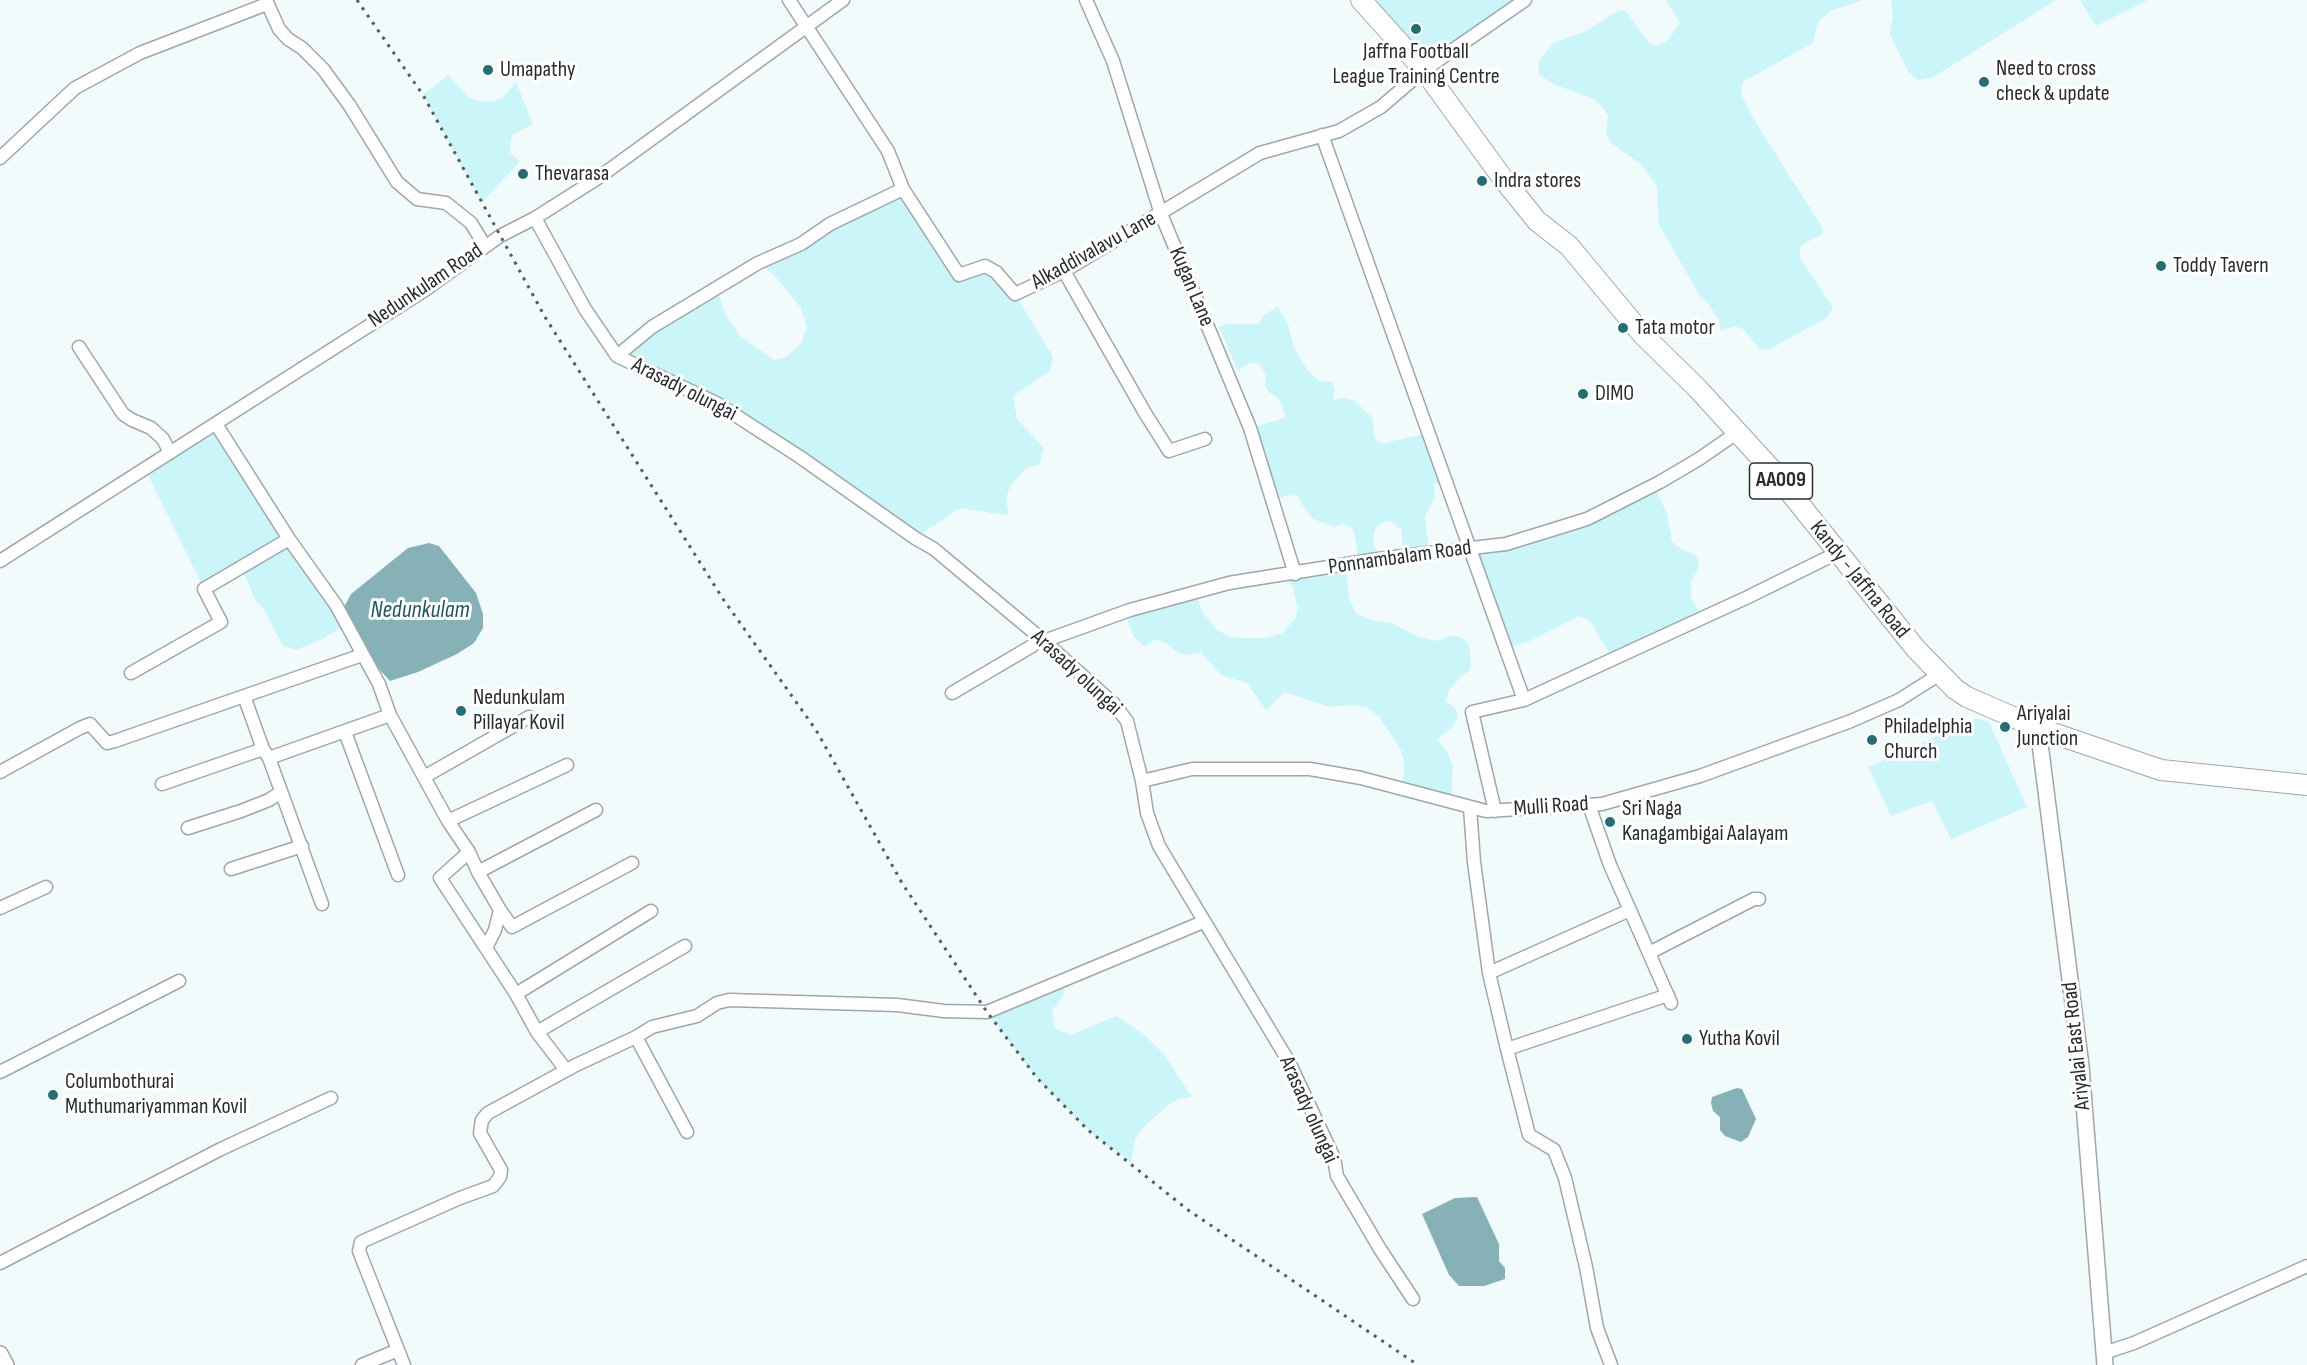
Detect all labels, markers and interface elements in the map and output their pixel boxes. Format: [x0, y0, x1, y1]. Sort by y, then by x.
marker: Jaffna Football League Training Centre [1409, 22, 1423, 36]
place label: Jaffna Football League Training Centre [1333, 39, 1499, 90]
place label: Need to cross check & update [1996, 56, 2110, 107]
place label: Umapathy [500, 57, 576, 83]
marker: Umapathy [481, 63, 495, 77]
marker: Need to cross check & update [1977, 75, 1991, 89]
place label: Thevarasa [535, 161, 609, 187]
marker: Thevarasa [516, 167, 530, 181]
place label: Indra stores [1494, 168, 1581, 194]
marker: Indra stores [1475, 174, 1489, 188]
street label: Alkaddivalavu Lane [1027, 206, 1161, 296]
street label: Nedunkulam Road [364, 238, 488, 334]
street label: Kugan Lane [1163, 243, 1219, 331]
place label: Toddy Tavern [2173, 253, 2269, 279]
marker: Toddy Tavern [2154, 259, 2168, 273]
place label: Tata motor [1635, 315, 1715, 341]
marker: Tata motor [1616, 321, 1630, 335]
street label: Arasady olungai [627, 352, 741, 428]
place label: DIMO [1595, 381, 1634, 407]
marker: DIMO [1576, 387, 1590, 401]
road number: AA009 [1750, 463, 1812, 499]
street label: Kandy - Jaffna Road [1803, 516, 1915, 644]
street label: Ponnambalam Road [1327, 535, 1473, 581]
water label: Nedunkulam [371, 597, 469, 625]
street label: Arasady olungai [1025, 624, 1127, 722]
place label: Nedunkulam Pillayar Kovil [473, 685, 565, 736]
place label: Ariyalai Junction [2017, 701, 2078, 752]
marker: Nedunkulam Pillayar Kovil [454, 704, 468, 718]
place label: Philadelphia Church [1884, 714, 1973, 766]
marker: Ariyalai Junction [1998, 720, 2012, 734]
marker: Philadelphia Church [1865, 733, 1879, 747]
street label: Mulli Road [1513, 791, 1589, 823]
place label: Sri Naga Kanagambigai Aalayam [1622, 796, 1788, 848]
marker: Sri Naga Kanagambigai Aalayam [1603, 815, 1617, 829]
street label: Ariyalai East Road [2057, 980, 2097, 1112]
place label: Yutha Kovil [1699, 1026, 1780, 1052]
marker: Yutha Kovil [1680, 1032, 1694, 1046]
street label: Arasady olungai [1273, 1052, 1343, 1168]
place label: Columbothurai Muthumariyamman Kovil [65, 1069, 247, 1120]
marker: Columbothurai Muthumariyamman Kovil [46, 1088, 60, 1102]

